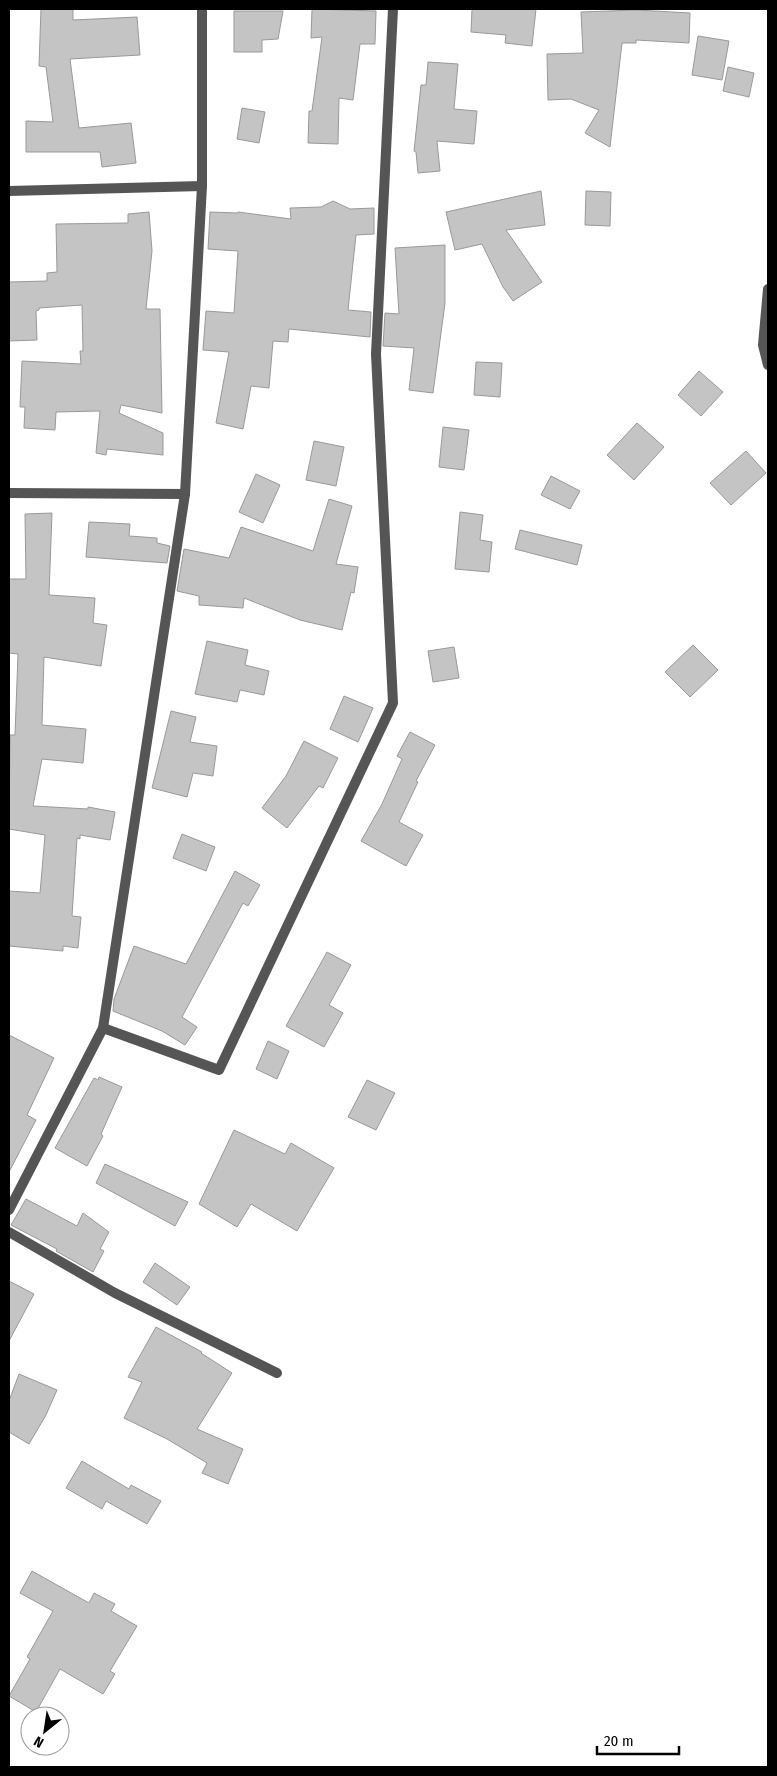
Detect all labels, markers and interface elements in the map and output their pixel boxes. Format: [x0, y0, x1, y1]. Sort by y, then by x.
north arrow [20, 1706, 70, 1756]
scale bar [597, 1724, 680, 1756]
text: N [31, 1732, 47, 1751]
text: 20 m [604, 1732, 634, 1750]

